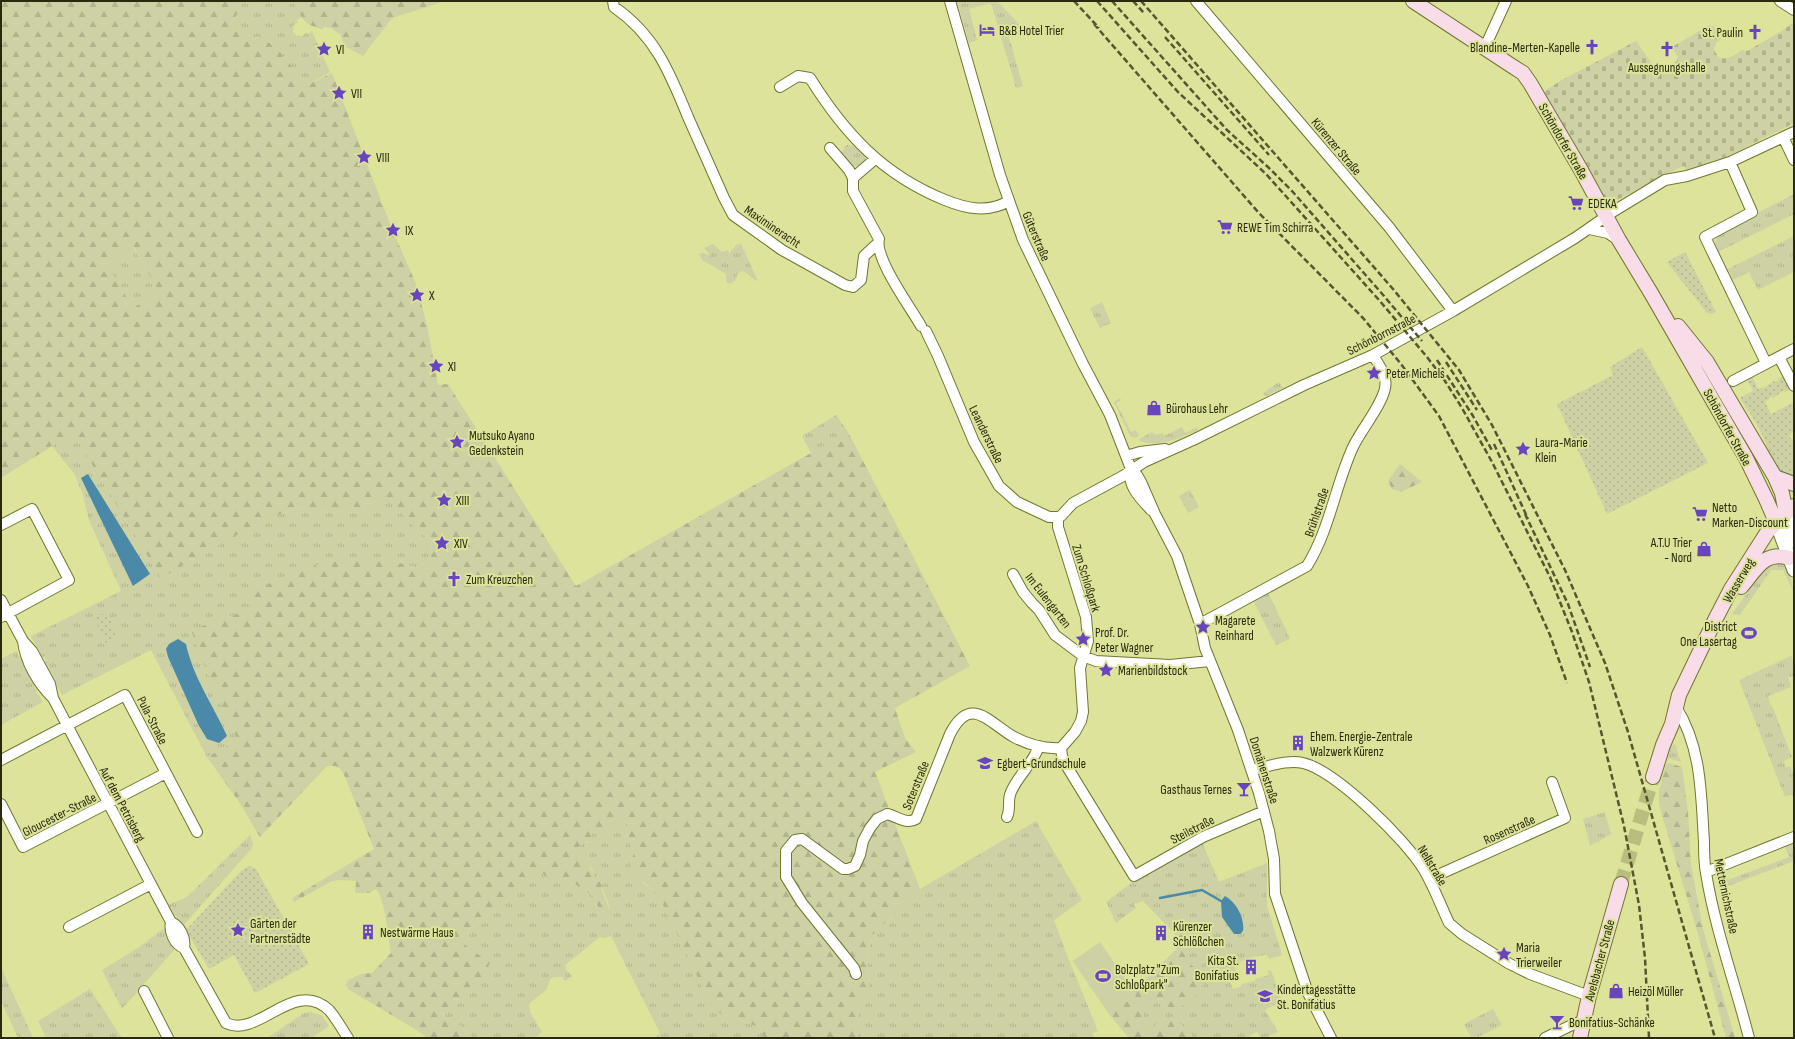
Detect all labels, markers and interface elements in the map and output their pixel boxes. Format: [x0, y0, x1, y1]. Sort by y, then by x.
hotel icon: B&B Hotel Trier [978, 21, 996, 39]
place label: B&B Hotel Trier [999, 23, 1064, 39]
church icon: St. Paulin [1746, 23, 1764, 41]
place label: St. Paulin [1702, 25, 1743, 41]
church icon: Blandine-Merten-Kapelle [1583, 38, 1601, 56]
place icon: VI [315, 40, 333, 58]
place label: Blandine-Merten-Kapelle [1470, 40, 1580, 56]
church icon: Aussegnungshalle [1658, 40, 1676, 58]
place label: VI [336, 42, 344, 58]
place label: Aussegnungshalle [1627, 60, 1706, 76]
place icon: VII [330, 84, 348, 102]
place label: VII [351, 86, 362, 102]
street label: Schöndorfer Straße [1535, 101, 1591, 182]
street label: Kürenzer Straße [1308, 115, 1365, 178]
place icon: VIII [355, 148, 373, 166]
place label: VIII [376, 150, 390, 166]
supermarket icon: EDEKA [1567, 194, 1585, 212]
place label: EDEKA [1588, 196, 1617, 212]
street label: Maximineracht [741, 202, 804, 252]
street label: Güterstraße [1018, 209, 1054, 264]
supermarket icon: REWE Tim Schirra [1216, 218, 1234, 236]
place label: REWE Tim Schirra [1237, 220, 1313, 236]
place icon: IX [384, 221, 402, 239]
place label: IX [405, 223, 414, 239]
place icon: X [408, 286, 426, 304]
place label: X [428, 288, 435, 304]
street label: Schönbornstraße [1344, 311, 1419, 359]
place icon: XI [427, 357, 445, 375]
place label: XI [447, 359, 456, 375]
place icon: Peter Michels [1365, 364, 1383, 382]
place label: Peter Michels [1386, 366, 1445, 382]
street label: Schöndorfer Straße [1699, 386, 1755, 469]
shop icon: Bürohaus Lehr [1145, 399, 1163, 417]
place label: Bürohaus Lehr [1166, 401, 1228, 417]
street label: Leanderstraße [965, 403, 1007, 466]
place label: Mutsuko Ayano Gedenkstein [469, 428, 535, 459]
place icon: Mutsuko Ayano Gedenkstein [448, 433, 466, 451]
place label: Laura-Marie Klein [1535, 435, 1588, 466]
place icon: Laura-Marie Klein [1514, 440, 1532, 458]
street label: Brühlstraße [1301, 486, 1333, 539]
place icon: XIII [435, 491, 453, 509]
place label: XIII [455, 493, 469, 509]
place label: Netto Marken-Discount [1712, 500, 1788, 531]
supermarket icon: Netto Marken-Discount [1691, 505, 1709, 523]
place icon: XIV [433, 534, 451, 552]
place label: A.T.U Trier - Nord [1650, 535, 1692, 566]
place label: XIV [453, 536, 468, 552]
shop icon: A.T.U Trier - Nord [1695, 540, 1713, 558]
street label: Zum Schloßpark [1068, 543, 1104, 614]
street label: Wasserweg [1719, 555, 1758, 606]
church icon: Zum Kreuzchen [445, 570, 463, 588]
street label: Im Eulengarten [1022, 570, 1075, 631]
place label: Zum Kreuzchen [466, 572, 533, 588]
place label: Magarete Reinhard [1215, 613, 1256, 644]
place icon: Magarete Reinhard [1194, 618, 1212, 636]
place label: District One Lasertag [1680, 619, 1737, 650]
sports icon: District One Lasertag [1740, 624, 1758, 642]
place label: Prof. Dr. Peter Wagner [1095, 625, 1154, 656]
place icon: Prof. Dr. Peter Wagner [1074, 630, 1092, 648]
place icon: Marienbildstock [1097, 661, 1115, 679]
place label: Marienbildstock [1118, 663, 1187, 679]
street label: Pula-Straße [133, 694, 171, 747]
place label: Ehem. Energie-Zentrale Walzwerk Kürenz [1310, 729, 1412, 760]
building icon: Ehem. Energie-Zentrale Walzwerk Kürenz [1289, 734, 1307, 752]
street label: Domänenstraße [1246, 735, 1282, 806]
school or university icon: Egbert-Grundschule [976, 754, 994, 772]
place label: Egbert-Grundschule [997, 756, 1086, 772]
street label: Soterstraße [899, 759, 933, 812]
street label: Auf dem Petrisberg [95, 763, 149, 845]
bar icon: Gasthaus Ternes [1235, 780, 1253, 798]
place label: Gasthaus Ternes [1160, 782, 1232, 798]
street label: Gloucester-Straße [20, 789, 99, 840]
street label: Steilstraße [1168, 812, 1217, 848]
street label: Rosenstraße [1481, 812, 1538, 848]
street label: Nellstraße [1414, 842, 1450, 889]
street label: Metternichstraße [1710, 857, 1742, 935]
place label: Gärten der Partnerstädte [250, 916, 311, 947]
street label: Avelsbacher Straße [1581, 918, 1619, 1004]
place label: Kürenzer Schlößchen [1173, 919, 1224, 950]
place icon: Gärten der Partnerstädte [229, 921, 247, 939]
building icon: Nestwärme Haus [359, 923, 377, 941]
building icon: Kürenzer Schlößchen [1152, 924, 1170, 942]
place label: Nestwärme Haus [380, 925, 454, 941]
place label: Maria Trierweiler [1516, 940, 1562, 971]
place icon: Maria Trierweiler [1495, 945, 1513, 963]
place label: Kita St. Bonifatius [1195, 953, 1239, 984]
building icon: Kita St. Bonifatius [1242, 958, 1260, 976]
place label: Bolzplatz "Zum Schloßpark" [1115, 962, 1180, 993]
sports icon: Bolzplatz "Zum Schloßpark" [1094, 967, 1112, 985]
place label: Kindertagesstätte St. Bonifatius [1277, 982, 1356, 1013]
shop icon: Heizöl Müller [1607, 982, 1625, 1000]
place label: Heizöl Müller [1628, 984, 1684, 1000]
school or university icon: Kindertagesstätte St. Bonifatius [1256, 987, 1274, 1005]
bar icon: Bonifatius-Schänke [1548, 1013, 1566, 1031]
place label: Bonifatius-Schänke [1569, 1015, 1655, 1031]

